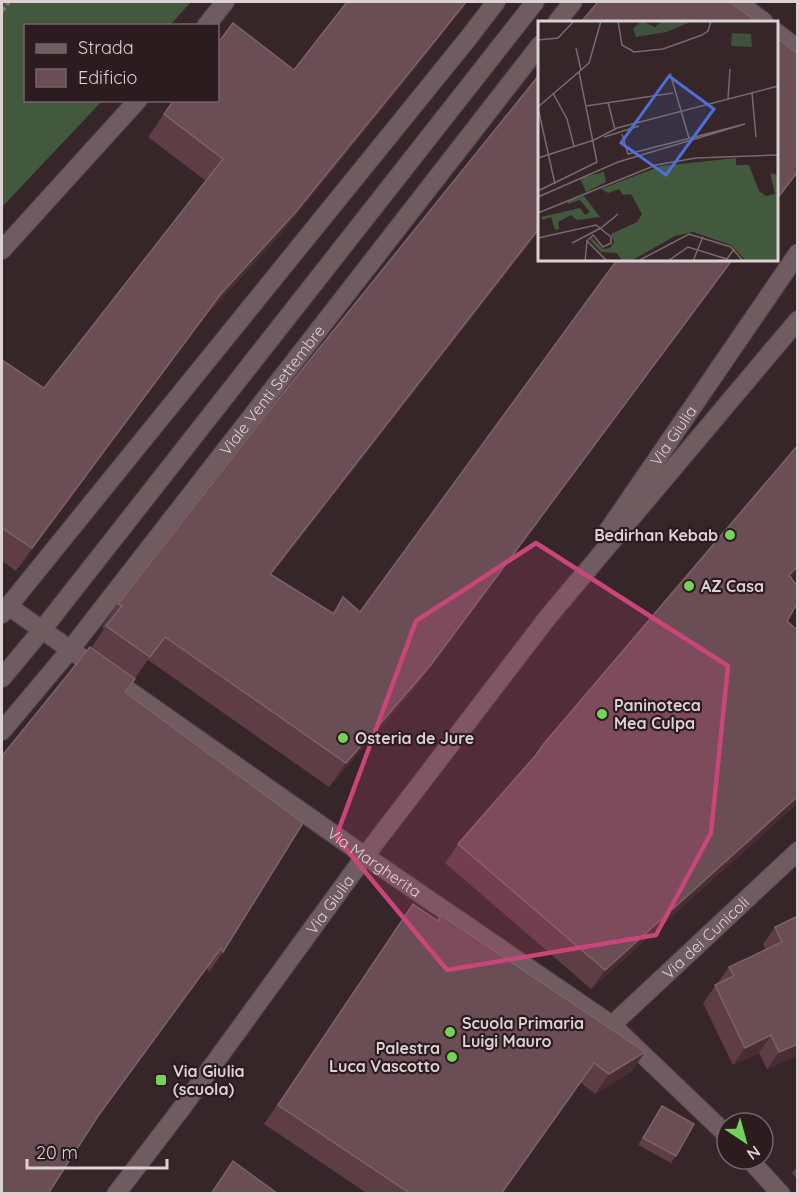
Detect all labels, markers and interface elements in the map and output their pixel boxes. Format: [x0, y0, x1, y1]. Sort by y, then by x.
inset map [538, 21, 778, 261]
legend [24, 24, 219, 102]
text: Strada [78, 36, 134, 59]
text: Edificio [78, 66, 137, 89]
street label: Viale Venti Settembre [215, 321, 329, 459]
street label: Via Giulia [645, 401, 701, 469]
place label: Bedirhan Kebab [594, 525, 718, 545]
marker: Bedirhan Kebab [723, 528, 737, 542]
place label: AZ Casa [701, 576, 764, 596]
marker: AZ Casa [682, 579, 696, 593]
place label: Paninoteca Mea Culpa [614, 695, 701, 733]
marker: Paninoteca Mea Culpa [595, 707, 609, 721]
place label: Osteria de Jure [355, 728, 474, 748]
marker: Osteria de Jure [336, 731, 350, 745]
street label: Via Margherita [323, 823, 425, 902]
street label: Via Giulia [302, 871, 358, 938]
street label: Via dei Cunicoli [658, 892, 753, 983]
place label: Scuola Primaria Luigi Mauro [462, 1013, 584, 1051]
marker: Scuola Primaria Luigi Mauro [443, 1025, 457, 1039]
place label: Palestra Luca Vascotto [329, 1038, 440, 1076]
marker: Palestra Luca Vascotto [445, 1050, 459, 1064]
place label: Via Giulia (scuola) [173, 1061, 245, 1099]
marker: Via Giulia (scuola) [154, 1073, 168, 1087]
north arrow [715, 1111, 775, 1171]
scale bar [27, 1132, 166, 1170]
text: 20 m [36, 1141, 78, 1164]
text: N [743, 1142, 764, 1165]

